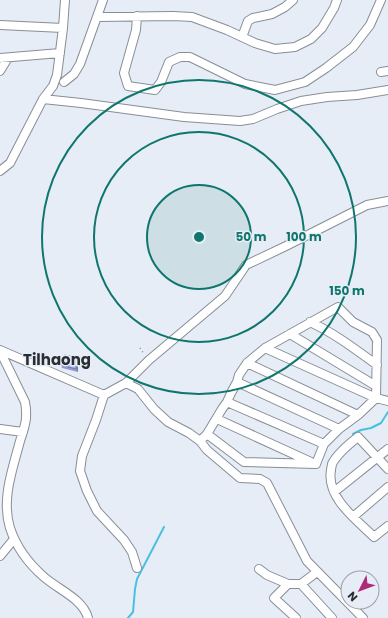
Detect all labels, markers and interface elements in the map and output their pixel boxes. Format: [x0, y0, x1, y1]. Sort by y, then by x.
text: 50 m [236, 228, 267, 245]
text: 100 m [286, 228, 322, 245]
centre of rings [192, 230, 206, 244]
text: 150 m [329, 282, 365, 299]
district label: Tilhaong [23, 349, 91, 370]
north arrow [340, 570, 380, 610]
text: N [344, 588, 361, 605]

